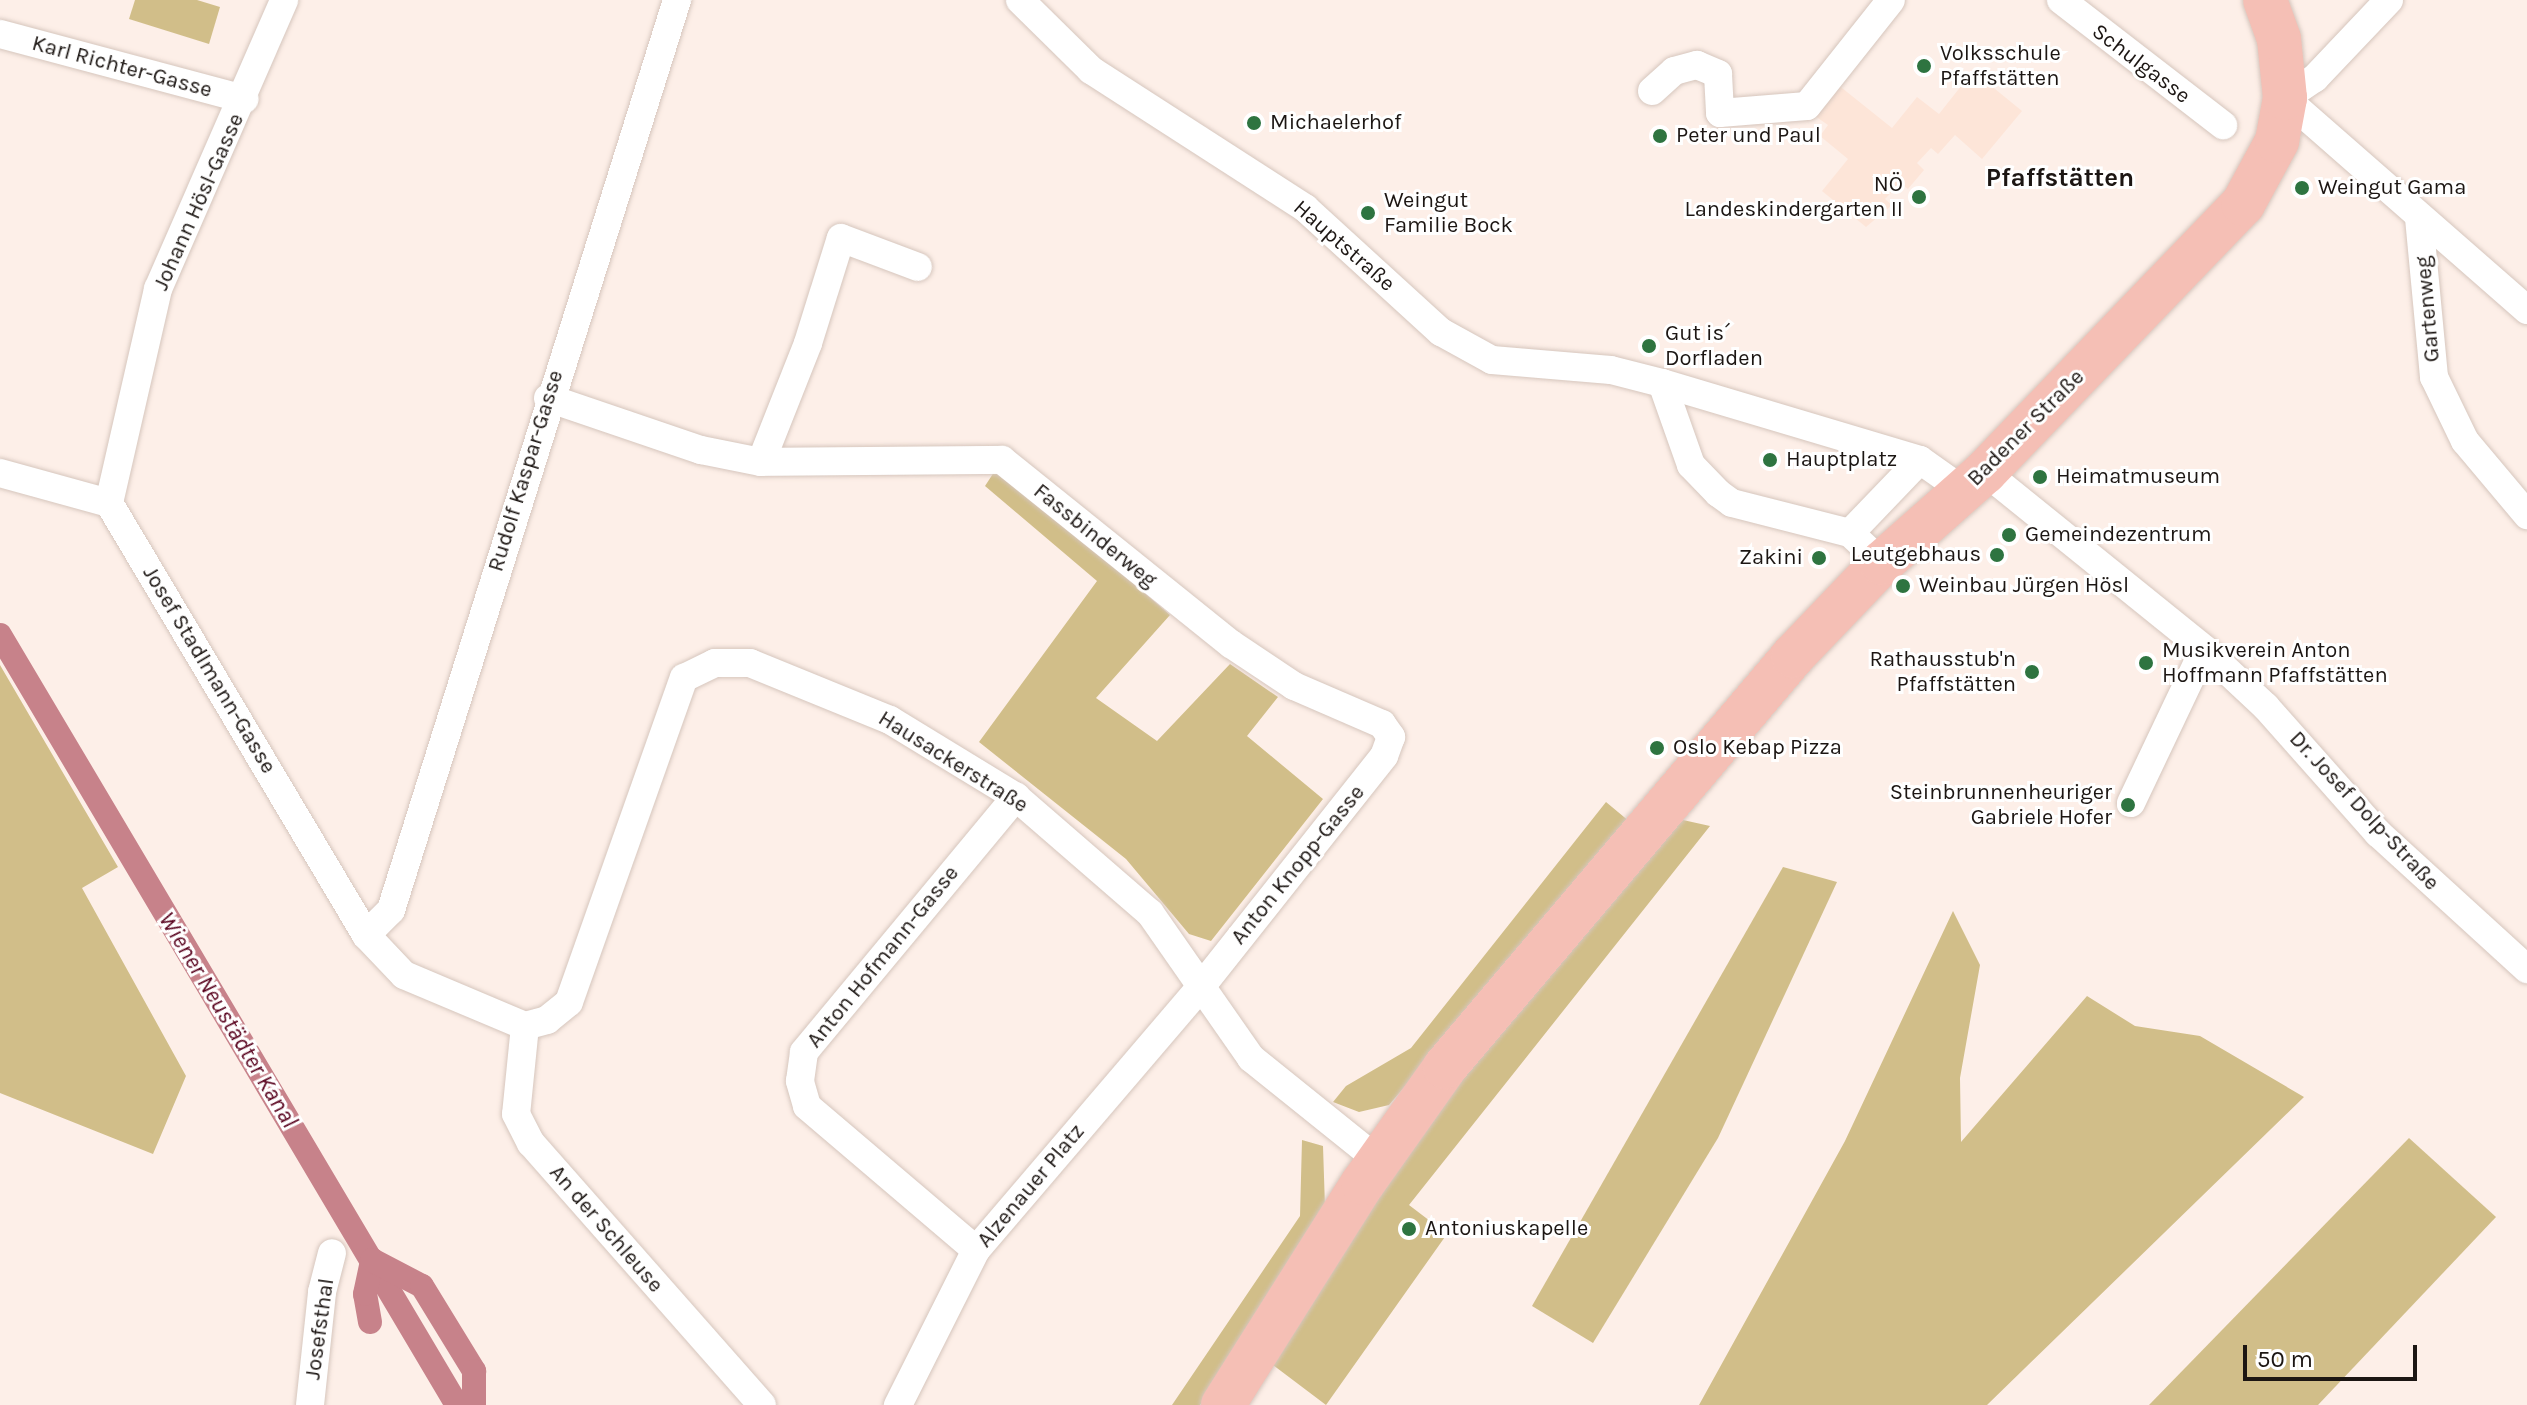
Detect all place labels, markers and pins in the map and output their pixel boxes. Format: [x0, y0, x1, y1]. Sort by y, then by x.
place label: Volksschule Pfaffstätten [1940, 40, 2061, 92]
marker: Volksschule Pfaffstätten [1915, 57, 1933, 75]
place label: Michaelerhof [1270, 110, 1401, 136]
marker: Michaelerhof [1245, 114, 1263, 132]
place label: Peter und Paul [1676, 123, 1821, 149]
marker: Peter und Paul [1651, 127, 1669, 145]
place label: NÖ Landeskindergarten II [1684, 171, 1903, 222]
place label: Weingut Gama [2318, 175, 2466, 201]
marker: Weingut Gama [2293, 179, 2311, 197]
place label: Weingut Familie Bock [1384, 187, 1513, 238]
marker: NÖ Landeskindergarten II [1910, 188, 1928, 206]
marker: Weingut Familie Bock [1359, 204, 1377, 222]
place label: Gut is´ Dorfladen [1665, 320, 1763, 372]
marker: Gut is´ Dorfladen [1640, 337, 1658, 355]
place label: Hauptplatz [1786, 447, 1897, 473]
marker: Hauptplatz [1761, 451, 1779, 469]
place label: Heimatmuseum [2056, 464, 2220, 490]
marker: Heimatmuseum [2031, 468, 2049, 486]
place label: Gemeindezentrum [2025, 522, 2212, 548]
marker: Gemeindezentrum [2000, 526, 2018, 544]
place label: Leutgebhaus [1851, 542, 1981, 568]
place label: Zakini [1739, 545, 1803, 571]
marker: Leutgebhaus [1988, 546, 2006, 564]
marker: Zakini [1810, 549, 1828, 567]
place label: Weinbau Jürgen Hösl [1919, 573, 2129, 599]
marker: Weinbau Jürgen Hösl [1894, 577, 1912, 595]
place label: Musikverein Anton Hoffmann Pfaffstätten [2162, 637, 2388, 688]
place label: Rathausstub'n Pfaffstätten [1869, 646, 2016, 698]
marker: Musikverein Anton Hoffmann Pfaffstätten [2137, 654, 2155, 672]
marker: Rathausstub'n Pfaffstätten [2023, 663, 2041, 681]
place label: Oslo Kebap Pizza [1673, 735, 1842, 761]
marker: Oslo Kebap Pizza [1648, 739, 1666, 757]
place label: Steinbrunnenheuriger Gabriele Hofer [1890, 779, 2112, 830]
marker: Steinbrunnenheuriger Gabriele Hofer [2119, 796, 2137, 814]
place label: Antoniuskapelle [1425, 1216, 1588, 1242]
marker: Antoniuskapelle [1400, 1220, 1418, 1238]

